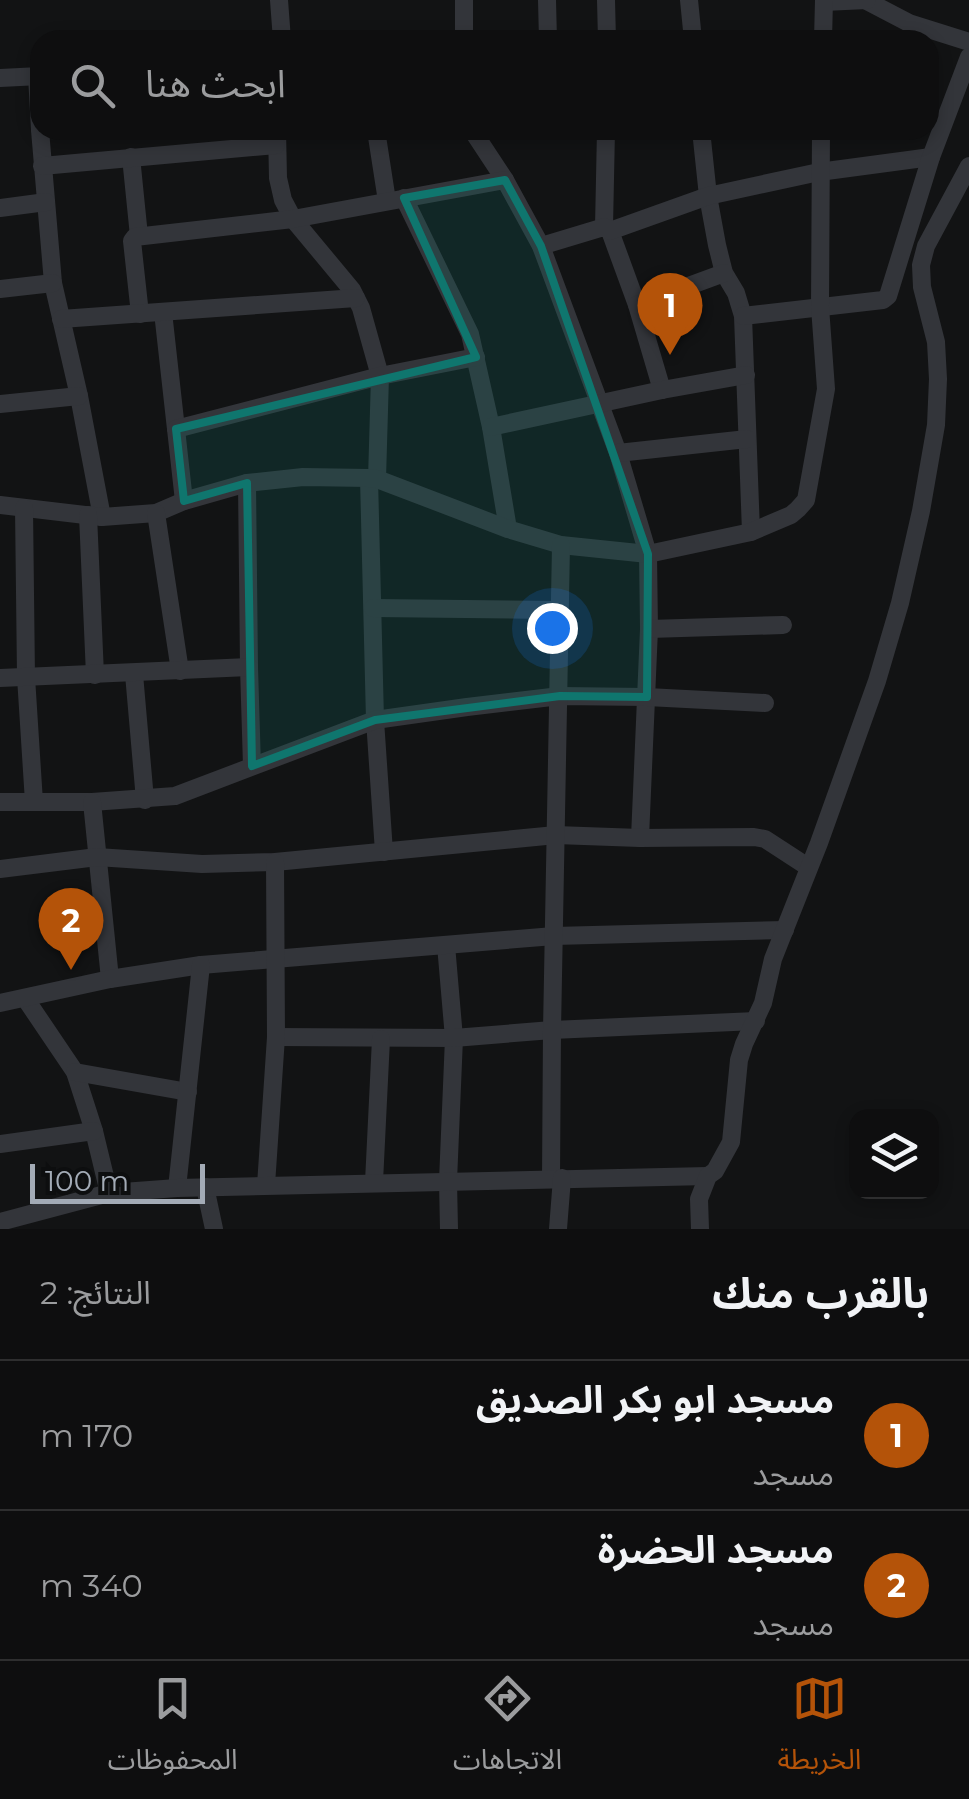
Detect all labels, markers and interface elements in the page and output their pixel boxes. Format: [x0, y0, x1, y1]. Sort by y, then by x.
search box [30, 30, 939, 140]
icon: search [65, 58, 120, 113]
text: ابحث هنا [145, 60, 286, 107]
pin: 1 [638, 272, 702, 355]
your location [527, 603, 578, 654]
pin: 2 [38, 888, 104, 970]
map controls [849, 1109, 939, 1199]
button: layers [849, 1109, 939, 1199]
scale bar [30, 1159, 205, 1204]
text: 100 m [45, 1164, 129, 1198]
text: بالقرب منك [712, 1267, 929, 1319]
text: النتائج: 2 [40, 1273, 151, 1312]
text: مسجد ابو بكر الصديق [476, 1376, 834, 1423]
text: 170 m [40, 1416, 133, 1455]
text: 1 [890, 1416, 903, 1455]
text: مسجد [753, 1454, 834, 1493]
text: مسجد الحضرة [598, 1526, 834, 1573]
text: 340 m [40, 1566, 143, 1605]
text: 2 [887, 1566, 906, 1605]
text: مسجد [753, 1604, 834, 1643]
tab: المحفوظات [108, 1671, 238, 1790]
tab: الاتجاهات [453, 1671, 562, 1790]
tab: الخريطة [777, 1671, 861, 1790]

